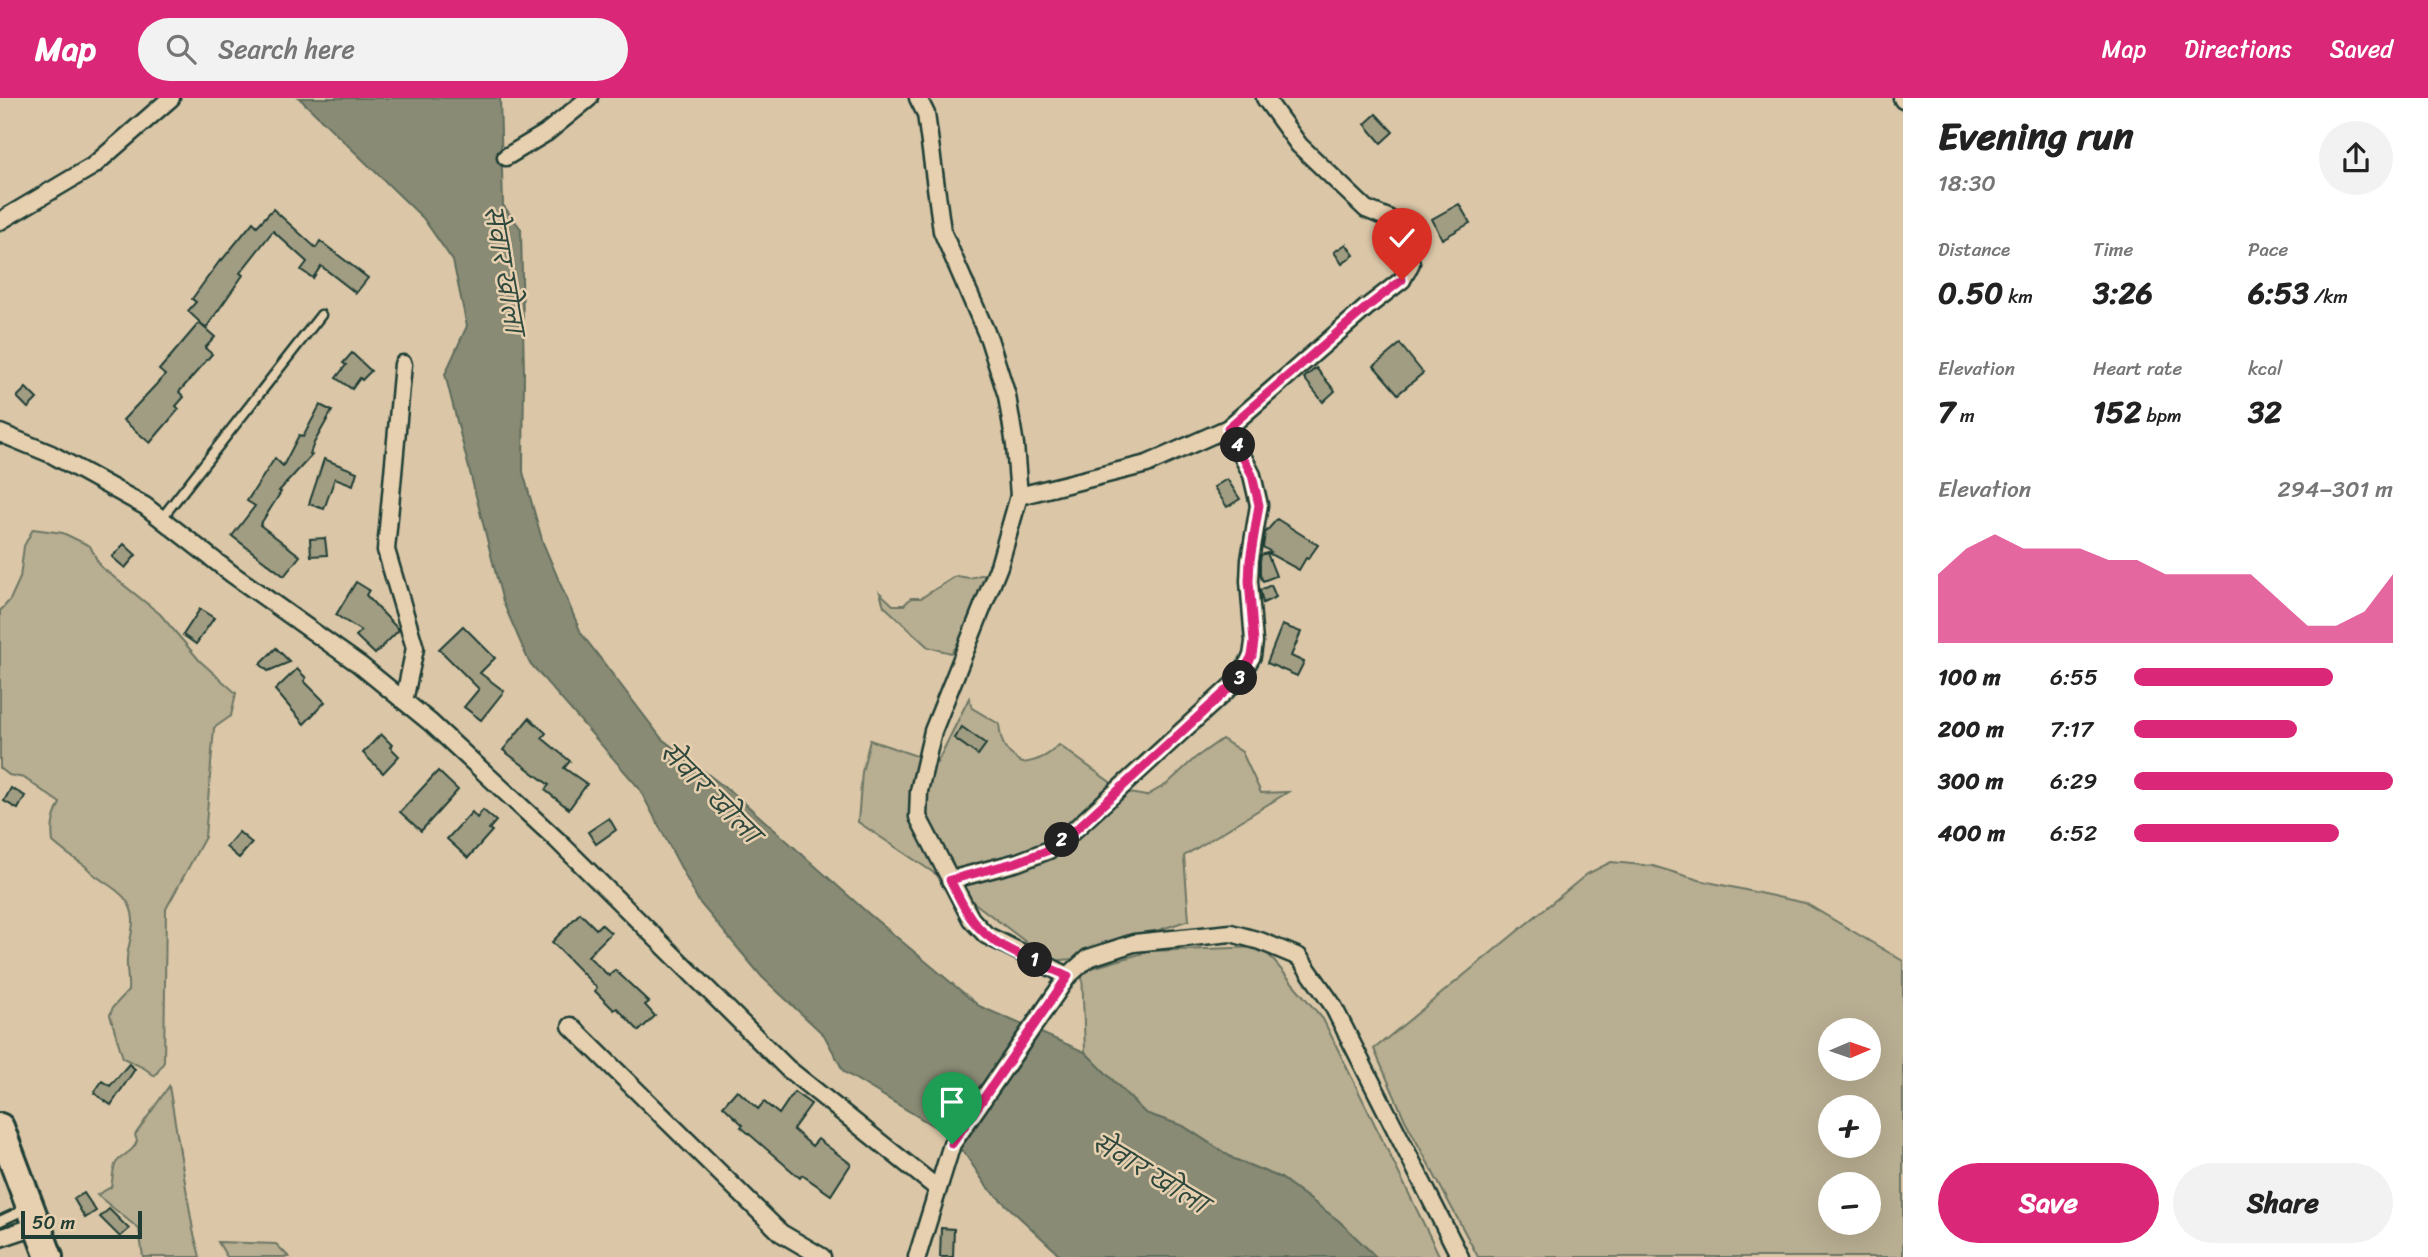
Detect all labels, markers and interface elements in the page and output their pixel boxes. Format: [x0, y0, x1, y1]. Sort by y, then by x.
search box [138, 18, 628, 81]
text: Map [35, 20, 96, 78]
text: Search here [218, 26, 355, 72]
text: Map [2102, 28, 2146, 70]
text: Directions [2184, 28, 2292, 70]
text: Saved [2330, 28, 2393, 70]
icon: search [162, 30, 200, 68]
text: Evening run [1938, 103, 2134, 170]
button: share [2319, 121, 2393, 195]
text: 18:30 [1938, 163, 1996, 204]
water label: सेवार खोला [471, 201, 536, 342]
pin [1372, 208, 1432, 280]
icon: check [1383, 219, 1421, 257]
text: Distance [1938, 233, 2010, 266]
text: Time [2093, 233, 2133, 266]
text: Pace [2248, 233, 2288, 266]
text: 0.50 [1938, 266, 2003, 320]
text: 3:26 [2093, 266, 2153, 320]
text: 6:53 [2248, 266, 2309, 320]
text: km [2003, 280, 2033, 313]
text: /km [2309, 280, 2348, 313]
text: Elevation [1938, 352, 2015, 385]
text: Heart rate [2093, 352, 2182, 385]
text: kcal [2248, 352, 2283, 385]
text: 7 [1938, 385, 1955, 439]
text: 152 [2093, 385, 2142, 439]
text: 32 [2248, 385, 2282, 439]
text: m [1955, 399, 1975, 432]
text: bpm [2142, 399, 2182, 432]
pin: 4 [1220, 428, 1256, 462]
text: 4 [1232, 428, 1243, 461]
text: Elevation [1938, 469, 2031, 510]
text: 294–301 m [2278, 469, 2393, 510]
text: 100 m [1938, 657, 2001, 698]
text: 6:55 [2050, 657, 2098, 698]
pin: 3 [1222, 660, 1258, 696]
text: 3 [1234, 661, 1245, 694]
text: 200 m [1938, 709, 2004, 750]
text: 7:17 [2050, 709, 2093, 750]
water label: सेवार खोला [648, 732, 774, 858]
text: 300 m [1938, 761, 2003, 802]
text: 6:29 [2050, 761, 2097, 802]
text: 400 m [1938, 813, 2005, 854]
text: 6:52 [2050, 813, 2097, 854]
pin: 2 [1044, 822, 1080, 858]
text: 2 [1056, 823, 1067, 856]
pin: 1 [1018, 942, 1052, 978]
text: 1 [1030, 943, 1039, 976]
north arrow [1818, 1018, 1881, 1082]
map controls [1818, 1018, 1881, 1235]
pin [922, 1072, 982, 1144]
icon: arrive [933, 1083, 971, 1121]
button: + [1818, 1095, 1881, 1158]
water label: सेवार खोला [1082, 1123, 1220, 1228]
button: Save [1938, 1163, 2159, 1243]
button: Share [2173, 1163, 2393, 1243]
button: − [1818, 1172, 1881, 1235]
text: 50 m [32, 1206, 75, 1239]
scale bar [21, 1208, 142, 1240]

